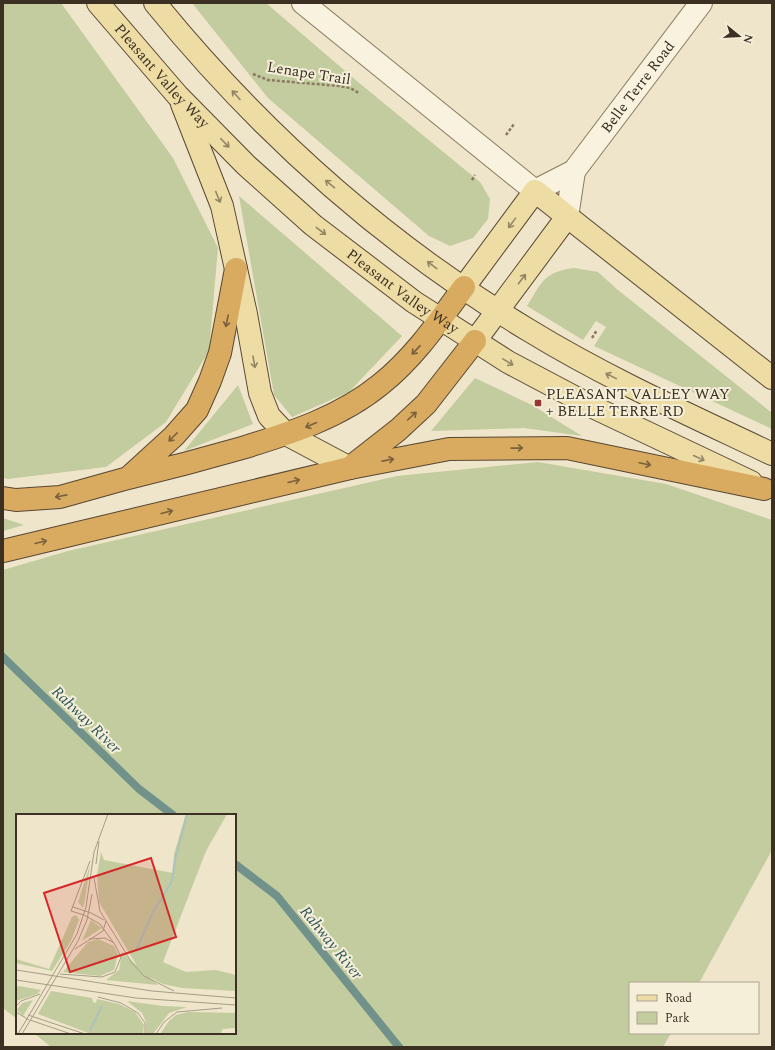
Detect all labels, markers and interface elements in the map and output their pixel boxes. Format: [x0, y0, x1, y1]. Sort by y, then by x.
north arrow [719, 16, 759, 56]
street label: Pleasant Valley Way [108, 19, 215, 134]
text: N [739, 32, 758, 46]
street label: Belle Terre Road [596, 36, 681, 138]
street label: Lenape Trail [265, 56, 352, 91]
one-way arrow [232, 89, 241, 100]
one-way arrow [220, 138, 229, 148]
one-way arrow [325, 180, 336, 189]
one-way arrow [215, 190, 223, 202]
one-way arrow [508, 217, 516, 228]
one-way arrow [315, 227, 326, 235]
street label: Pleasant Valley Way [341, 243, 464, 340]
one-way arrow [426, 261, 437, 270]
one-way arrow [517, 273, 526, 284]
one-way arrow [222, 315, 230, 328]
one-way arrow [412, 345, 421, 355]
one-way arrow [250, 355, 258, 368]
one-way arrow [502, 358, 514, 366]
one-way arrow [605, 372, 617, 379]
place label: PLEASANT VALLEY WAY + BELLE TERRE RD [546, 383, 730, 423]
marker: PLEASANT VALLEY WAY + BELLE TERRE RD [533, 398, 543, 408]
one-way arrow [407, 411, 417, 421]
one-way arrow [306, 421, 318, 429]
one-way arrow [168, 432, 178, 442]
one-way arrow [510, 444, 523, 452]
one-way arrow [693, 455, 705, 462]
one-way arrow [381, 456, 394, 464]
one-way arrow [638, 460, 651, 468]
one-way arrow [287, 477, 300, 485]
one-way arrow [55, 492, 68, 500]
one-way arrow [160, 507, 173, 515]
one-way arrow [34, 538, 47, 546]
water label: Rahway River [46, 680, 127, 760]
inset map [16, 814, 236, 1034]
water label: Rahway River [294, 900, 369, 985]
legend [629, 982, 759, 1034]
text: Road [665, 989, 692, 1008]
text: Park [665, 1009, 690, 1028]

